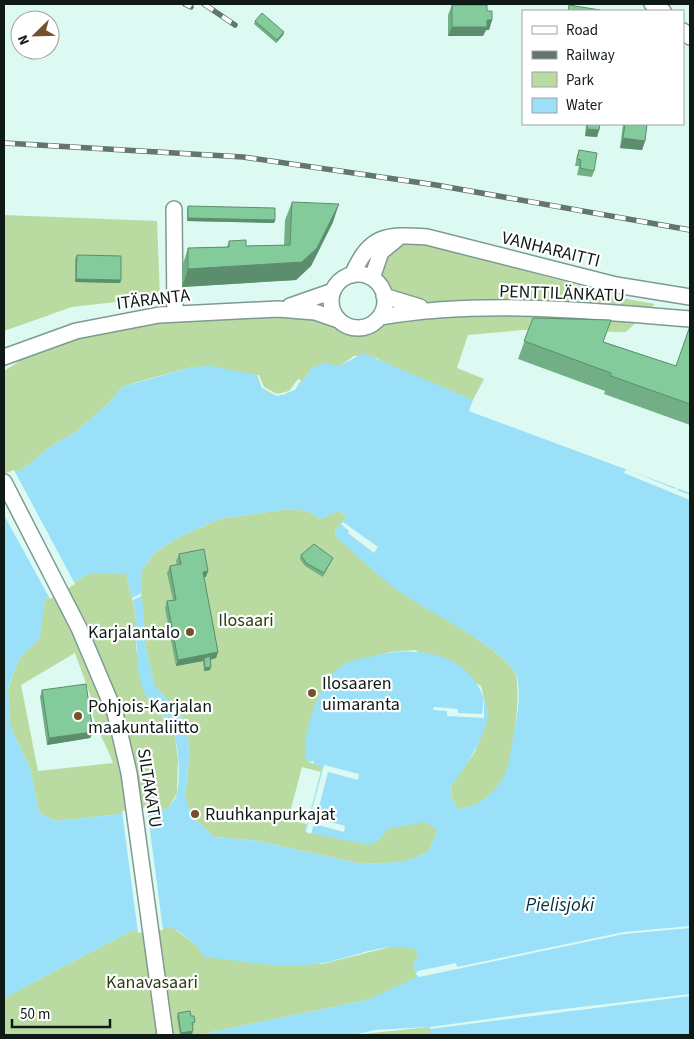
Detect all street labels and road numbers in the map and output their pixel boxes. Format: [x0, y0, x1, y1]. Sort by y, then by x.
street label: VANHARAITTI [499, 225, 603, 274]
street label: PENTTILÄNKATU [499, 279, 625, 308]
street label: ITÄRANTA [115, 283, 191, 316]
street label: SILTAKATU [131, 747, 168, 830]

